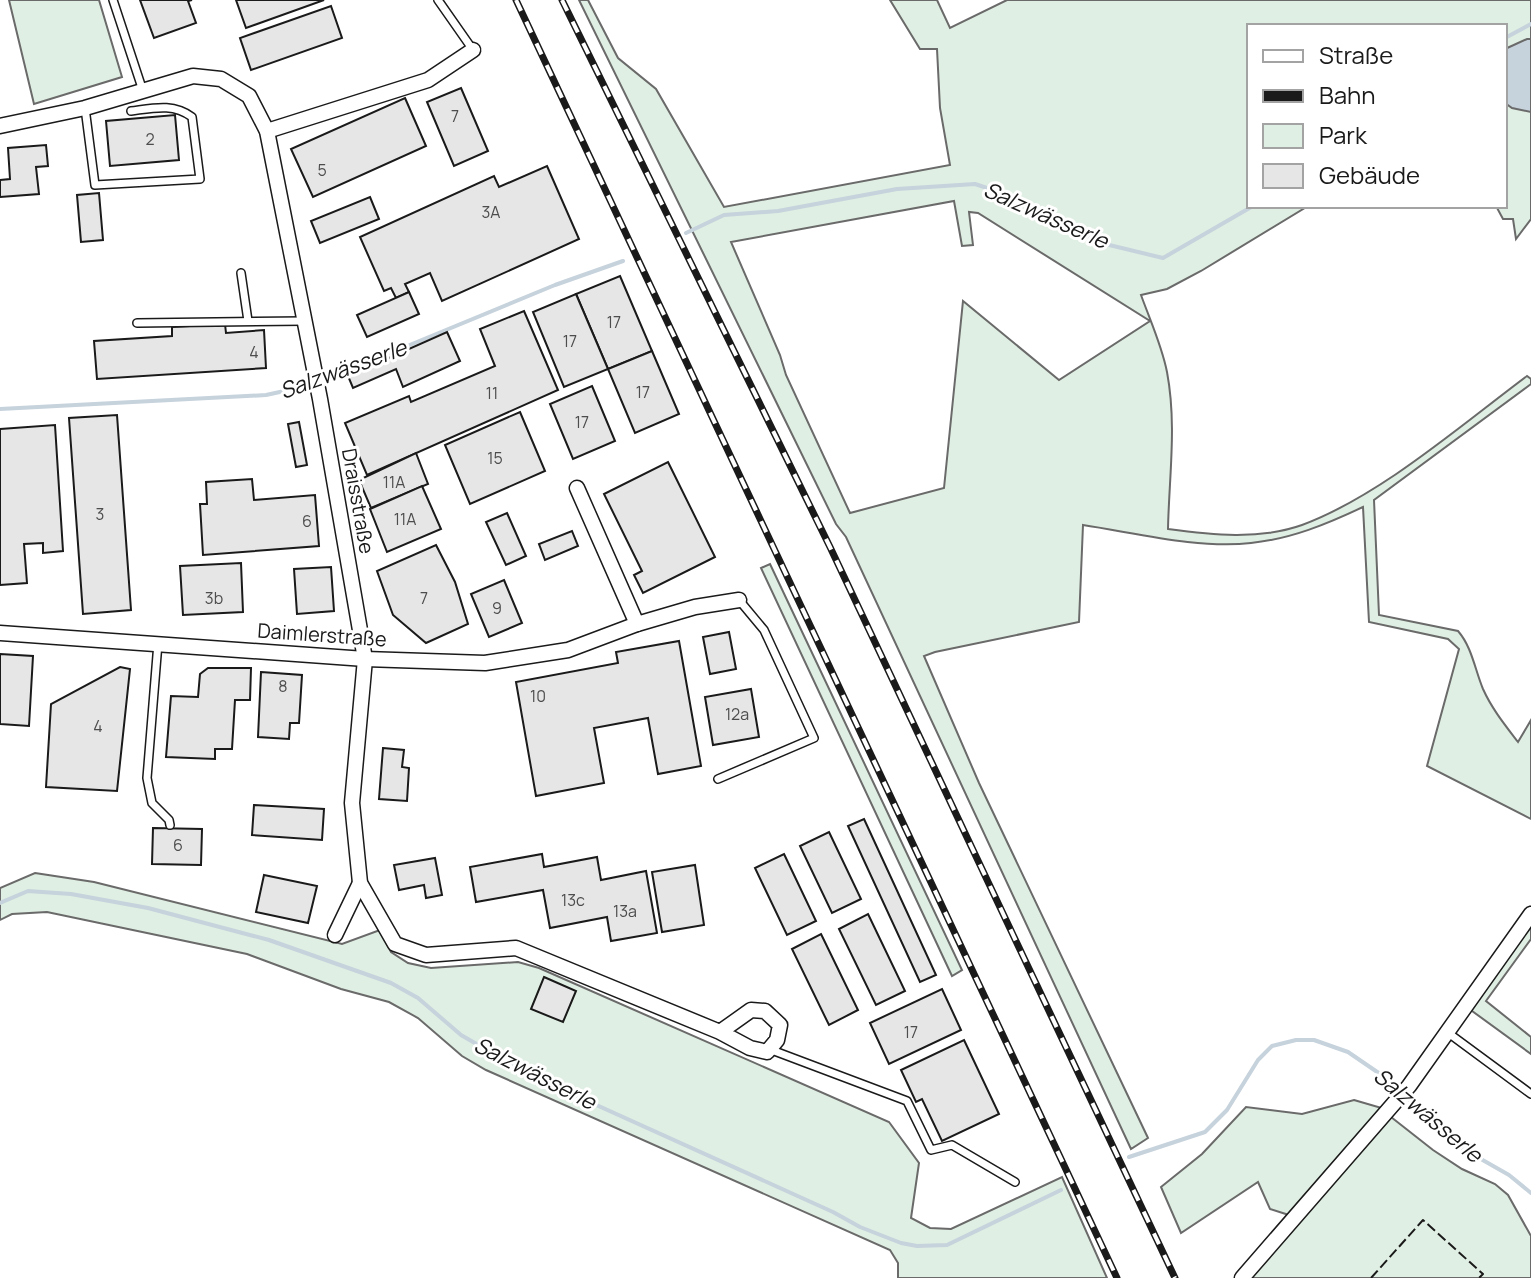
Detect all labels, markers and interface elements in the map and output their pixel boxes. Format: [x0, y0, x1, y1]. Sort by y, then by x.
legend [1247, 24, 1507, 208]
text: Straße [1319, 38, 1393, 71]
text: Bahn [1319, 78, 1376, 111]
house number: 7 [451, 105, 459, 127]
text: Park [1319, 118, 1368, 151]
house number: 2 [145, 128, 155, 150]
text: Gebäude [1319, 158, 1420, 191]
house number: 5 [317, 159, 327, 181]
water label: Salzwässerle [979, 174, 1114, 256]
house number: 3A [482, 201, 500, 223]
house number: 17 [607, 311, 621, 333]
house number: 17 [563, 330, 577, 352]
water label: Salzwässerle [275, 332, 412, 406]
house number: 4 [249, 341, 259, 363]
house number: 17 [636, 381, 650, 403]
house number: 11 [486, 382, 498, 404]
house number: 17 [575, 411, 589, 433]
street label: Draisstraße [336, 446, 381, 556]
house number: 15 [487, 447, 503, 469]
house number: 11A [383, 471, 405, 493]
house number: 3 [96, 503, 104, 525]
house number: 11A [394, 508, 416, 530]
house number: 6 [302, 510, 312, 532]
house number: 3b [205, 587, 223, 609]
house number: 7 [420, 587, 428, 609]
house number: 9 [492, 597, 502, 619]
street label: Daimlerstraße [257, 617, 388, 652]
house number: 8 [278, 675, 288, 697]
house number: 10 [530, 685, 546, 707]
house number: 12a [725, 703, 749, 725]
house number: 4 [93, 715, 103, 737]
house number: 6 [173, 834, 183, 856]
house number: 13c [561, 889, 585, 911]
house number: 13a [613, 900, 637, 922]
house number: 17 [904, 1021, 918, 1043]
water label: Salzwässerle [469, 1029, 602, 1117]
water label: Salzwässerle [1367, 1061, 1489, 1170]

